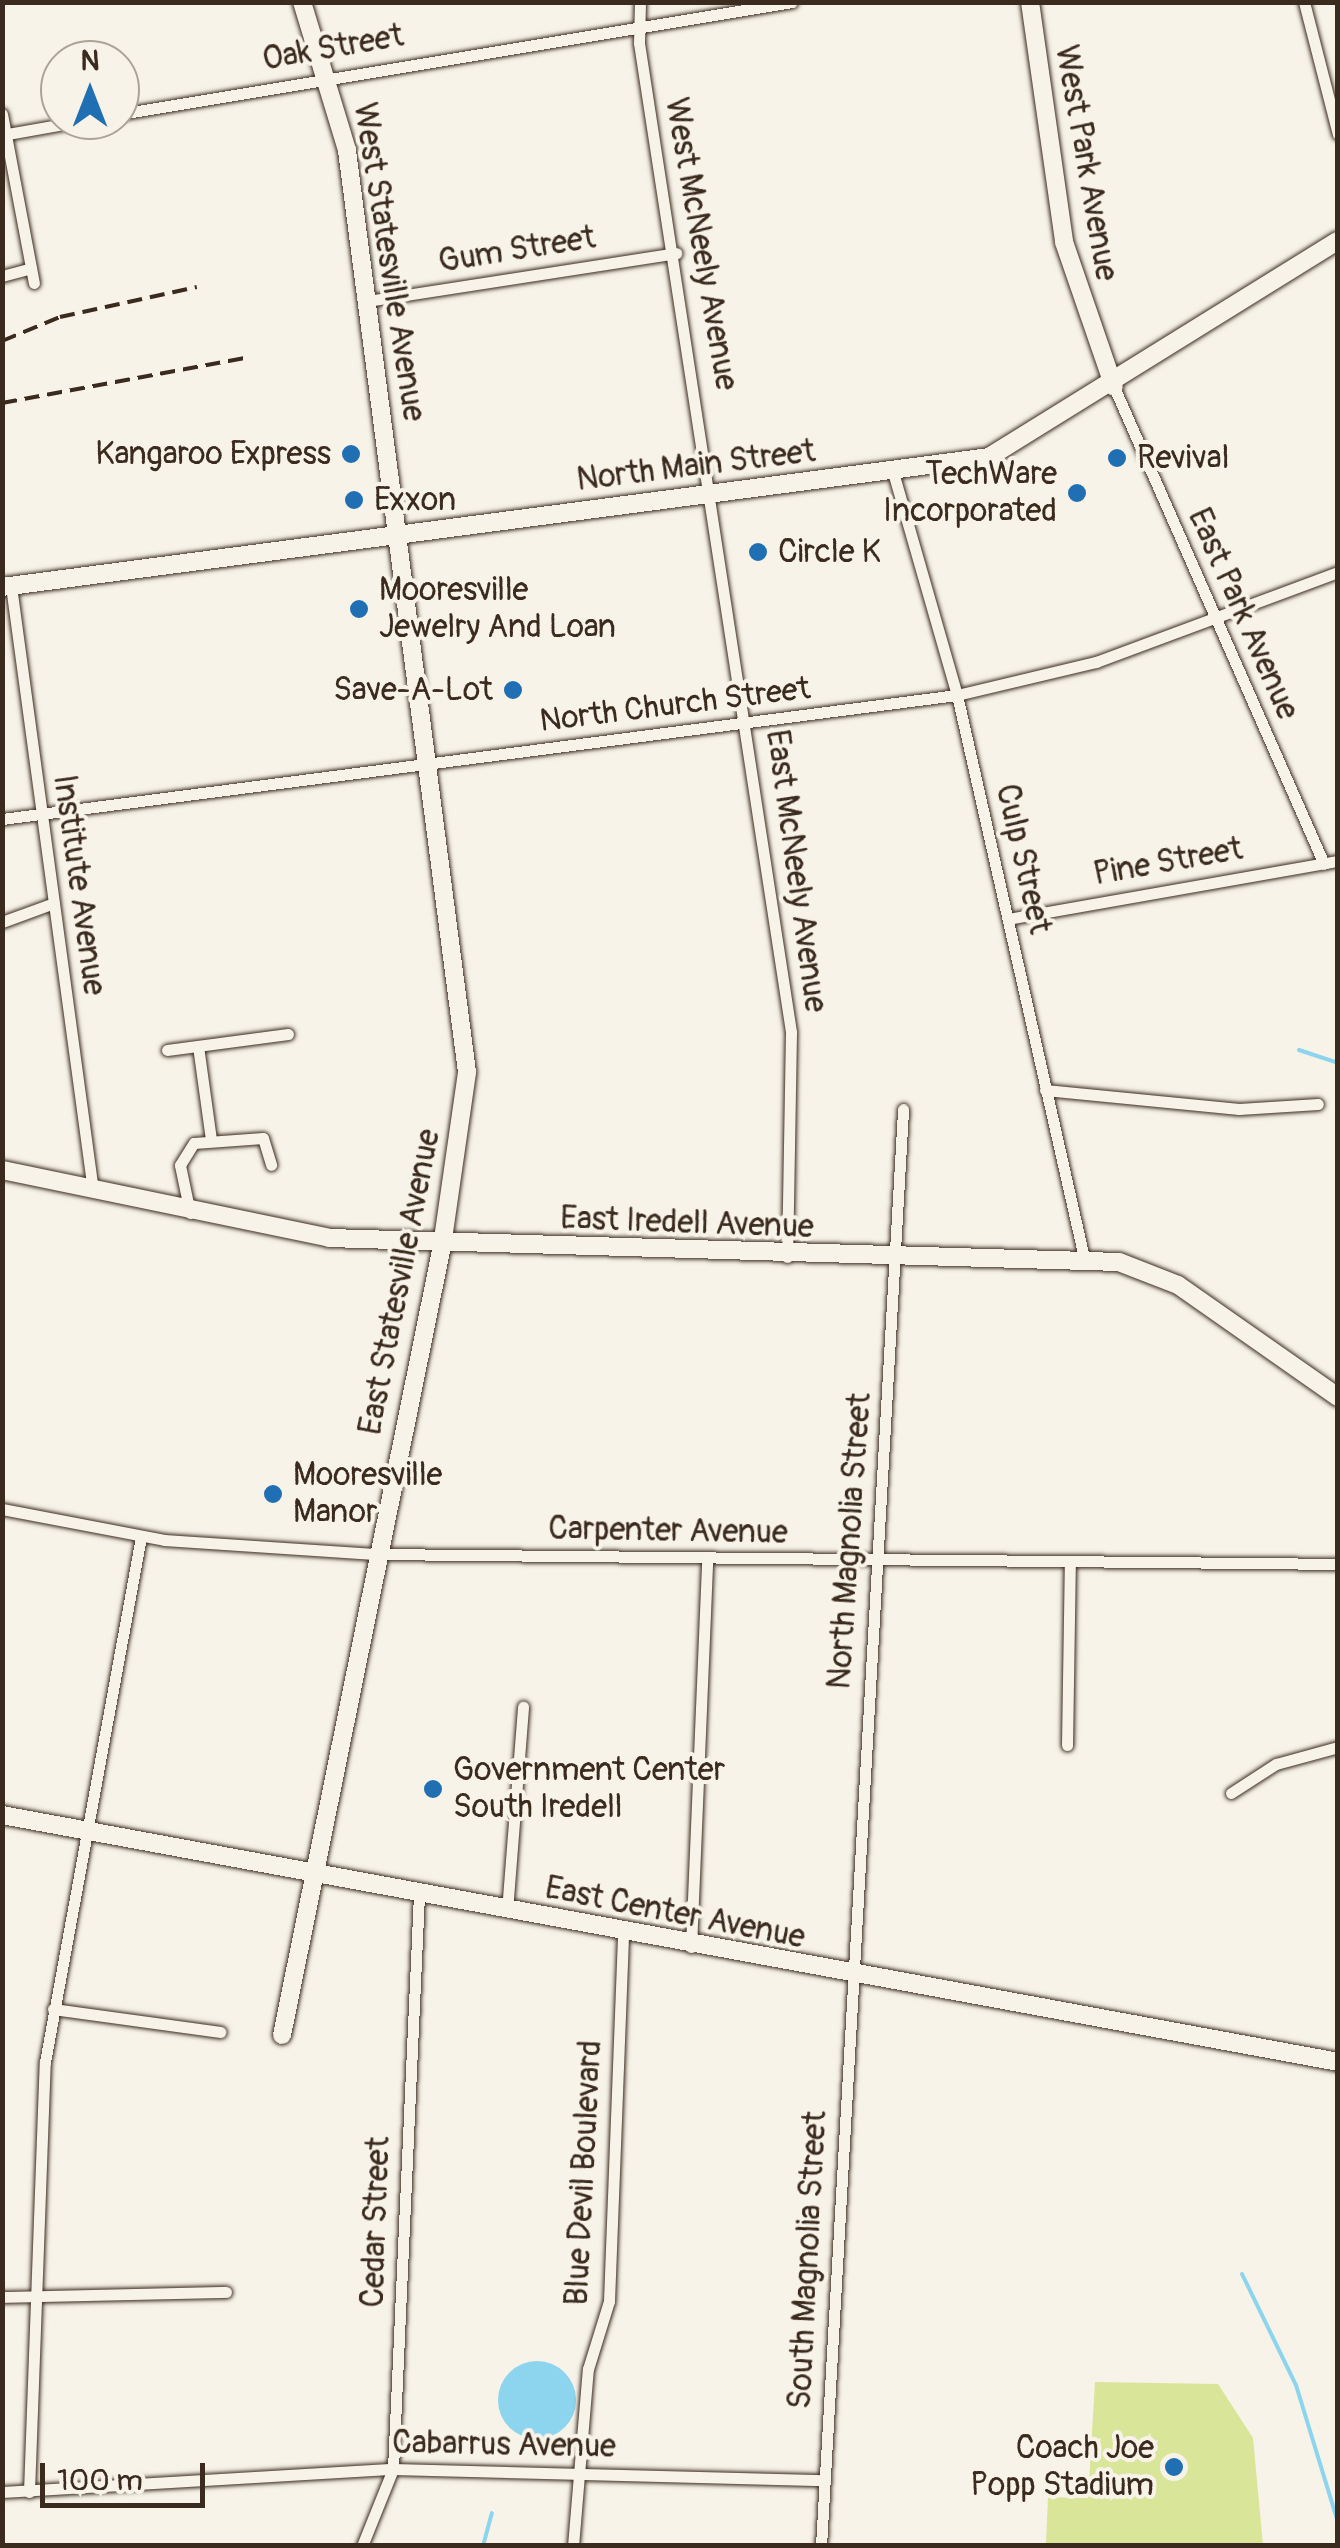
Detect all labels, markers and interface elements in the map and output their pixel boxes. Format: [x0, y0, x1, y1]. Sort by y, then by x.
street label: Oak Street [260, 17, 406, 79]
north arrow [40, 40, 140, 140]
street label: West Park Avenue [1046, 42, 1126, 284]
text: N [81, 44, 99, 79]
street label: West McNeely Avenue [656, 95, 746, 393]
street label: West Statesville Avenue [345, 100, 433, 424]
street label: Gum Street [436, 219, 598, 281]
street label: North Main Street [574, 432, 818, 500]
place label: Kangaroo Express [95, 435, 331, 473]
place label: Revival [1137, 439, 1229, 477]
marker: Kangaroo Express [340, 443, 362, 465]
marker: Revival [1106, 447, 1128, 469]
place label: TechWare Incorporated [883, 456, 1057, 531]
place label: Exxon [374, 481, 456, 519]
marker: TechWare Incorporated [1066, 482, 1088, 504]
marker: Exxon [343, 489, 365, 511]
street label: East Park Avenue [1179, 502, 1307, 726]
place label: Circle K [778, 533, 881, 571]
marker: Circle K [747, 541, 769, 563]
place label: Mooresville Jewelry And Loan [379, 572, 616, 647]
marker: Mooresville Jewelry And Loan [348, 598, 370, 620]
street label: North Church Street [537, 669, 813, 741]
place label: Save-A-Lot [333, 671, 493, 709]
marker: Save-A-Lot [502, 679, 524, 701]
street label: East McNeely Avenue [757, 727, 835, 1015]
street label: Institute Avenue [45, 772, 113, 998]
street label: Culp Street [987, 780, 1059, 938]
street label: Pine Street [1090, 830, 1246, 894]
street label: East Statesville Avenue [352, 1126, 448, 1438]
street label: East Iredell Avenue [560, 1199, 814, 1247]
street label: North Magnolia Street [820, 1392, 880, 1690]
place label: Mooresville Manor [293, 1457, 442, 1532]
marker: Mooresville Manor [262, 1483, 284, 1505]
street label: Carpenter Avenue [548, 1510, 788, 1552]
place label: Government Center South Iredell [453, 1752, 725, 1827]
marker: Government Center South Iredell [422, 1778, 444, 1800]
street label: East Center Avenue [542, 1869, 808, 1957]
street label: Blue Devil Boulevard [558, 2039, 610, 2307]
street label: South Magnolia Street [781, 2110, 835, 2410]
street label: Cedar Street [354, 2136, 398, 2308]
street label: Cabarrus Avenue [392, 2424, 616, 2466]
place label: Coach Joe Popp Stadium [970, 2430, 1154, 2505]
scale bar [45, 2443, 210, 2505]
marker: Coach Joe Popp Stadium [1163, 2456, 1185, 2478]
text: 100 m [57, 2462, 143, 2499]

